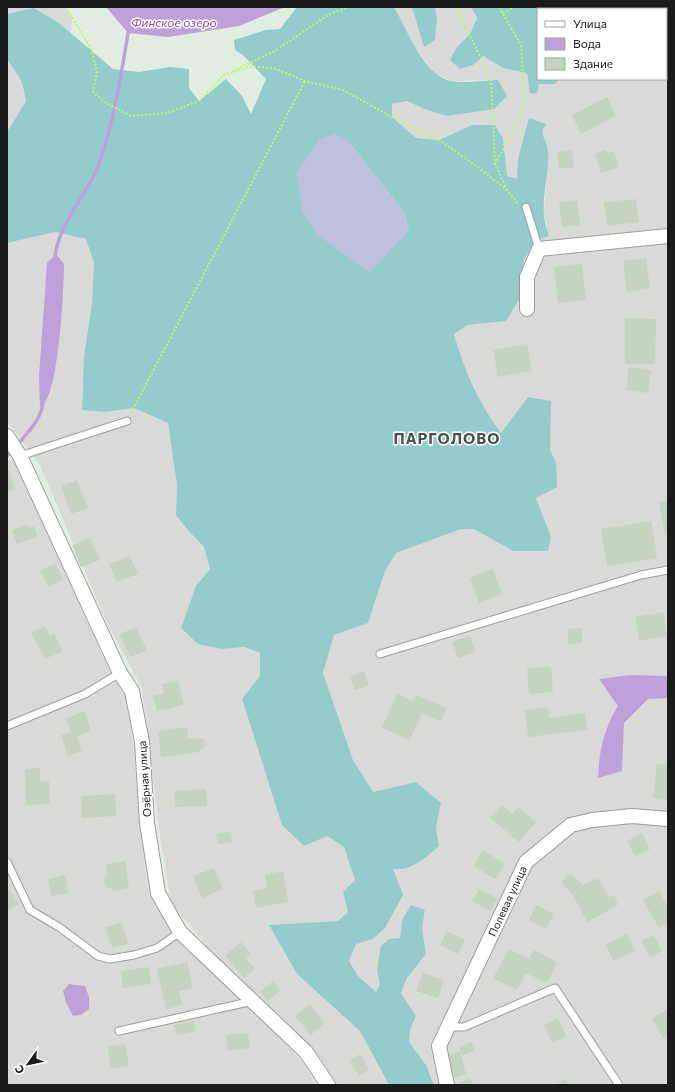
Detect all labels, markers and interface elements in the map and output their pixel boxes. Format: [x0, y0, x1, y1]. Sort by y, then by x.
legend [537, 8, 667, 80]
water label: Финское озеро [131, 15, 217, 29]
text: Улица [573, 16, 607, 30]
text: Вода [573, 36, 601, 50]
text: Здание [573, 56, 613, 70]
district label: ПАРГОЛОВО [394, 429, 500, 447]
street label: Озёрная улица [135, 740, 153, 818]
street label: Полевая улица [485, 864, 529, 938]
north arrow [8, 1044, 48, 1084]
text: С [11, 1063, 27, 1076]

